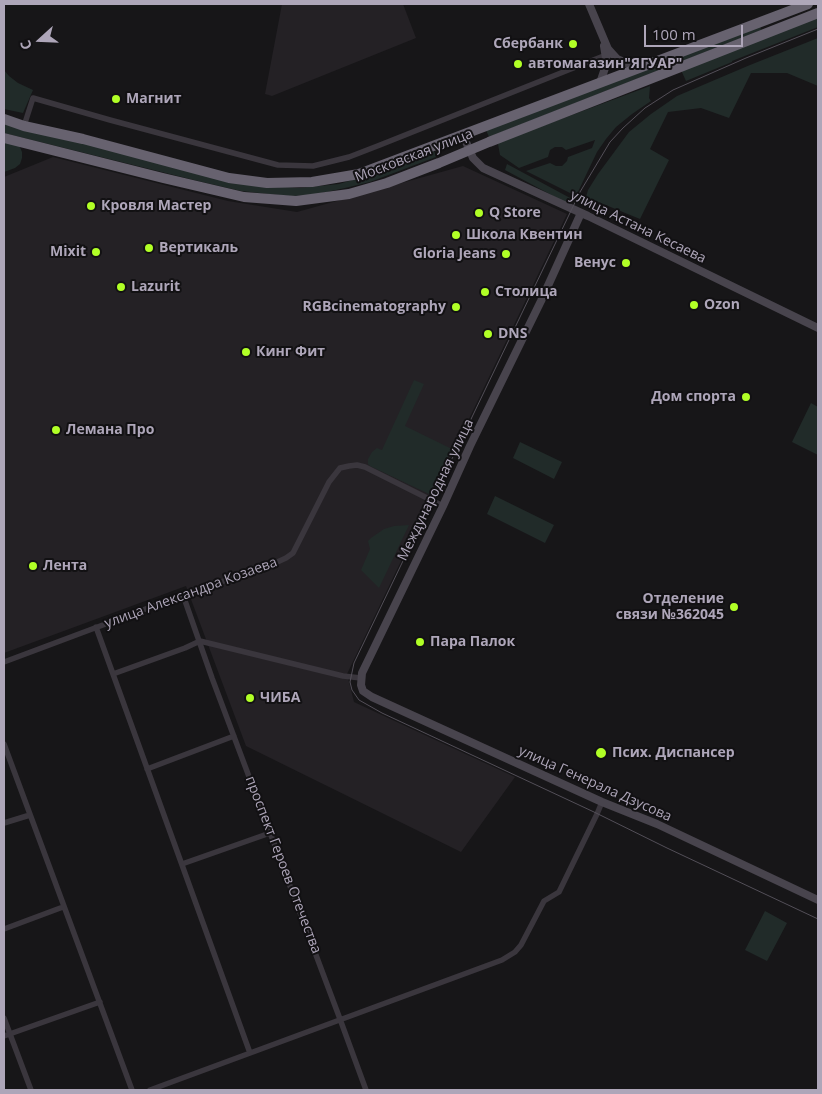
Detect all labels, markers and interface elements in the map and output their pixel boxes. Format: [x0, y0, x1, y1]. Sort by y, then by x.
north arrow [15, 15, 65, 65]
scale bar [647, 15, 746, 47]
text: 100 m [652, 24, 696, 44]
place label: Сбербанк [493, 36, 563, 52]
text: С [15, 38, 36, 53]
marker: Сбербанк [567, 38, 579, 50]
place label: автомагазин"ЯГУАР" [528, 56, 682, 72]
marker: автомагазин"ЯГУАР" [512, 58, 524, 70]
place label: Магнит [126, 91, 181, 107]
marker: Магнит [110, 93, 122, 105]
street label: Московская улица [353, 126, 475, 186]
street label: улица Астана Кесаева [567, 187, 709, 267]
place label: Кровля Мастер [101, 198, 211, 214]
marker: Кровля Мастер [85, 200, 97, 212]
place label: Q Store [489, 205, 541, 221]
marker: Q Store [473, 207, 485, 219]
place label: Школа Квентин [466, 227, 582, 243]
marker: Школа Квентин [450, 229, 462, 241]
place label: Вертикаль [159, 240, 238, 256]
marker: Вертикаль [143, 242, 155, 254]
place label: Mixit [50, 244, 86, 260]
marker: Mixit [90, 246, 102, 258]
place label: Gloria Jeans [413, 246, 496, 262]
marker: Gloria Jeans [500, 248, 512, 260]
place label: Венус [574, 255, 616, 271]
marker: Венус [620, 257, 632, 269]
place label: Lazurit [131, 279, 180, 295]
marker: Lazurit [115, 281, 127, 293]
place label: Столица [495, 284, 558, 300]
marker: Столица [479, 286, 491, 298]
place label: Ozon [704, 297, 740, 313]
place label: RGBcinematography [303, 299, 446, 315]
marker: Ozon [688, 299, 700, 311]
marker: RGBcinematography [450, 301, 462, 313]
place label: DNS [498, 326, 527, 342]
marker: DNS [482, 328, 494, 340]
place label: Кинг Фит [256, 344, 325, 360]
marker: Кинг Фит [240, 346, 252, 358]
place label: Дом спорта [651, 389, 736, 405]
marker: Дом спорта [740, 391, 752, 403]
street label: Международная улица [394, 416, 478, 564]
place label: Лемана Про [66, 422, 154, 438]
marker: Лемана Про [50, 424, 62, 436]
street label: улица Александра Козаева [102, 554, 280, 632]
place label: Лента [43, 558, 87, 574]
marker: Лента [27, 560, 39, 572]
place label: Отделение связи №362045 [616, 591, 724, 624]
marker: Отделение связи №362045 [728, 601, 740, 613]
place label: Пара Палок [430, 634, 515, 650]
marker: Пара Палок [414, 636, 426, 648]
place label: ЧИБА [260, 690, 300, 706]
marker: ЧИБА [244, 692, 256, 704]
street label: улица Генерала Дзусова [516, 743, 674, 825]
place label: Псих. Диспансер [612, 745, 735, 761]
marker: Псих. Диспансер [594, 746, 608, 760]
street label: проспект Героев Отечества [241, 774, 325, 956]

